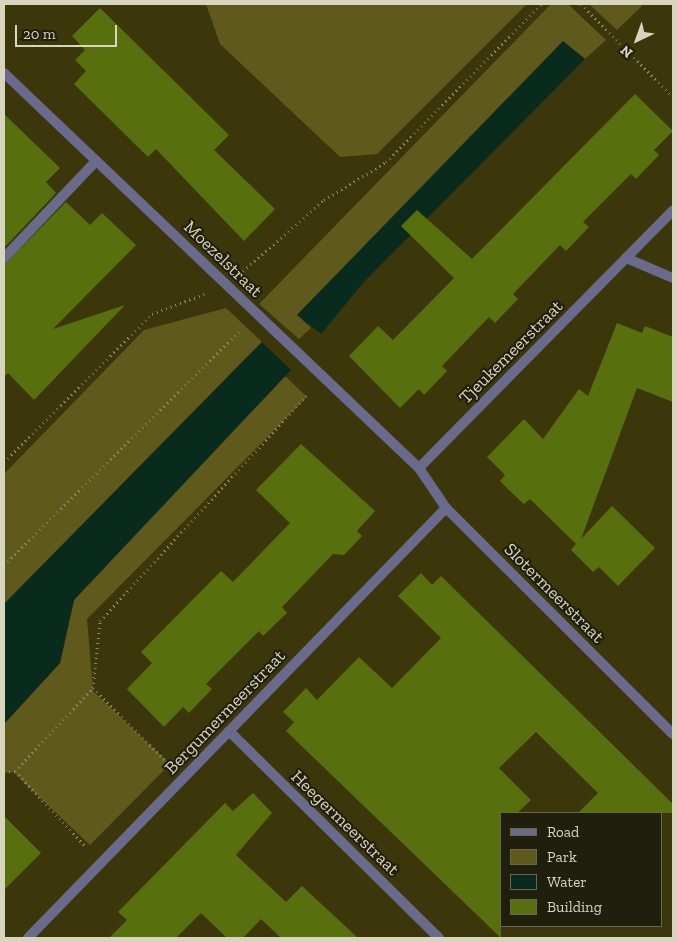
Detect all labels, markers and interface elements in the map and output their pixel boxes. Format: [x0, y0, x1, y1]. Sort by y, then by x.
scale bar [18, 15, 120, 47]
north arrow [612, 15, 662, 65]
text: 20 m [23, 25, 56, 43]
text: N [617, 42, 636, 61]
street label: Moezelstraat [179, 216, 267, 302]
street label: Tjeukemeerstraat [455, 296, 567, 408]
street label: Slotermeerstraat [500, 539, 608, 647]
street label: Bergumermeerstraat [160, 645, 290, 779]
street label: Heegermeerstraat [286, 766, 404, 880]
legend [500, 812, 662, 927]
text: Road [547, 823, 579, 841]
text: Park [547, 848, 577, 866]
text: Water [547, 873, 587, 891]
text: Building [547, 898, 602, 916]

